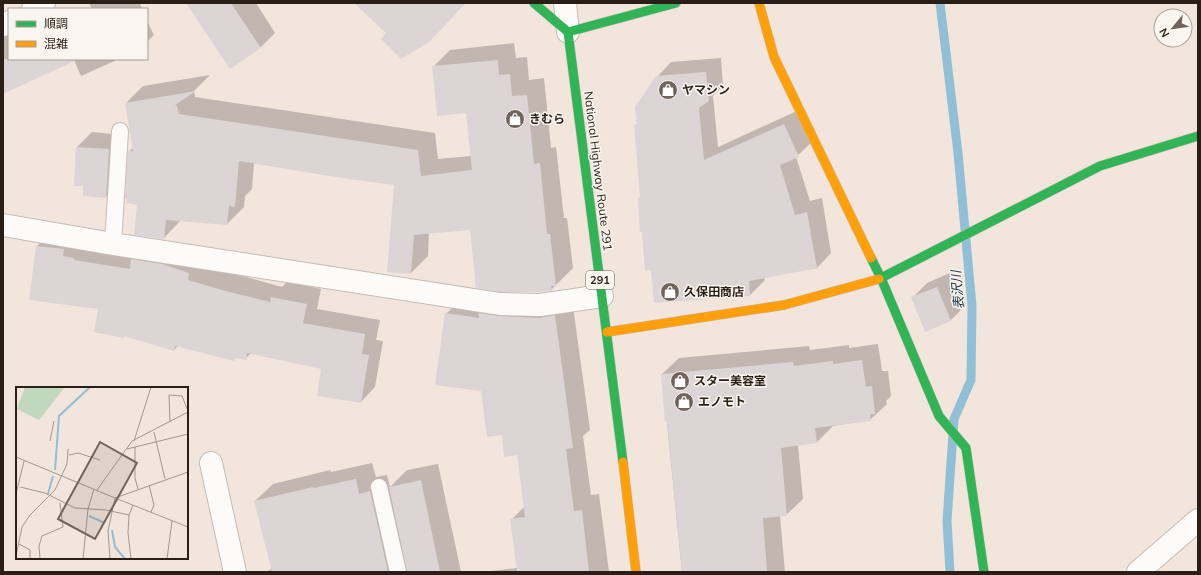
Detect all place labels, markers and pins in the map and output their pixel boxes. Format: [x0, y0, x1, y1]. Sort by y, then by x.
shop icon: ヤマシン [657, 79, 679, 101]
place label: ヤマシン [682, 82, 730, 97]
shop icon: きむら [504, 108, 526, 130]
place label: きむら [529, 111, 565, 126]
shop icon: 久保田商店 [659, 281, 681, 303]
place label: 久保田商店 [684, 284, 744, 299]
shop icon: スター美容室 [669, 370, 691, 392]
place label: スター美容室 [694, 373, 766, 388]
shop icon: エノモト [673, 391, 695, 413]
place label: エノモト [698, 394, 746, 409]

